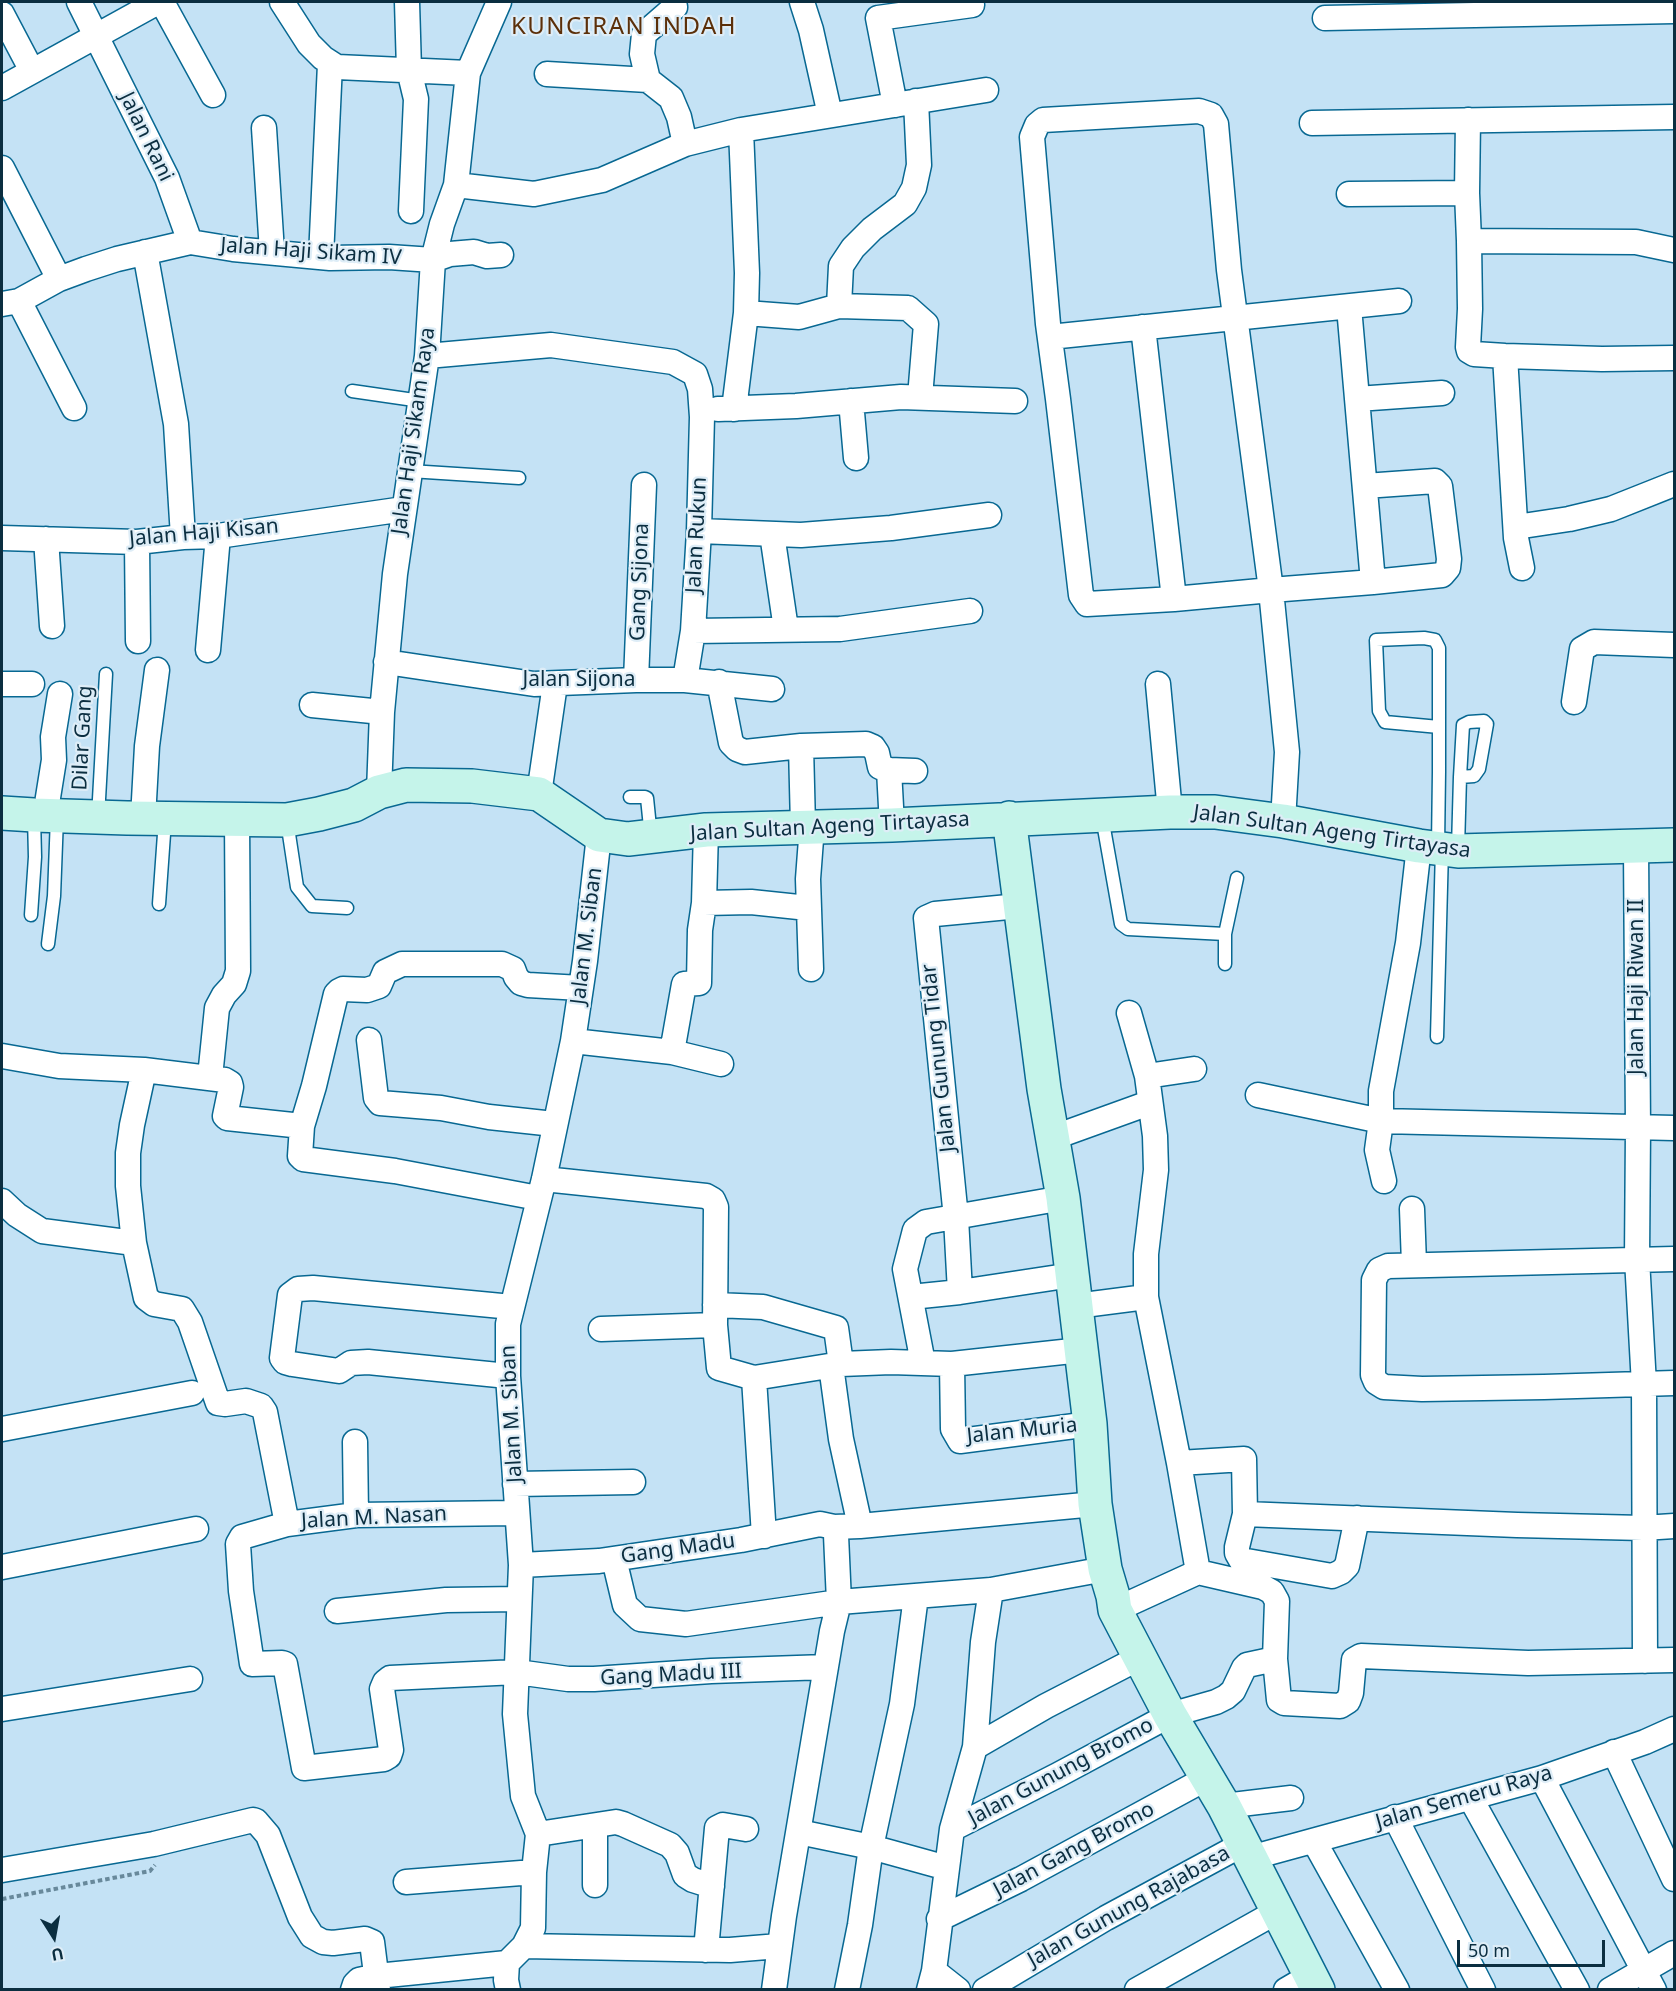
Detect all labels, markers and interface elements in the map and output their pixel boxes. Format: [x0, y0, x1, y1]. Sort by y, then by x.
district label: KUNCIRAN INDAH [511, 13, 737, 41]
street label: Jalan Rani [114, 88, 178, 186]
street label: Jalan Haji Sikam IV [220, 233, 402, 271]
street label: Jalan Haji Sikam Raya [387, 326, 441, 536]
street label: Jalan Rukun [681, 476, 713, 594]
street label: Jalan Haji Kisan [128, 514, 280, 552]
street label: Gang Sijona [625, 522, 655, 642]
street label: Jalan Sijona [523, 667, 635, 693]
street label: Dilar Gang [68, 685, 98, 791]
street label: Jalan Sultan Ageng Tirtayasa [1192, 800, 1472, 864]
street label: Jalan Sultan Ageng Tirtayasa [690, 807, 970, 847]
street label: Jalan M. Siban [566, 866, 608, 1006]
street label: Jalan Haji Riwan II [1624, 899, 1650, 1075]
street label: Jalan Gunung Tidar [917, 963, 961, 1153]
street label: Jalan M. Siban [496, 1344, 528, 1484]
street label: Jalan Muria [965, 1413, 1079, 1449]
street label: Jalan M. Nasan [301, 1502, 447, 1534]
street label: Gang Madu [619, 1529, 737, 1569]
street label: Gang Madu III [599, 1659, 743, 1691]
street label: Jalan Gunung Bromo [964, 1713, 1158, 1831]
street label: Jalan Semeru Raya [1373, 1761, 1555, 1835]
street label: Jalan Gang Bromo [989, 1797, 1159, 1903]
street label: Jalan Gunung Rajabasa [1023, 1841, 1235, 1973]
north arrow [24, 1907, 84, 1967]
scale bar [1460, 1928, 1608, 1966]
text: 50 m [1468, 1938, 1510, 1962]
text: U [49, 1943, 65, 1967]

